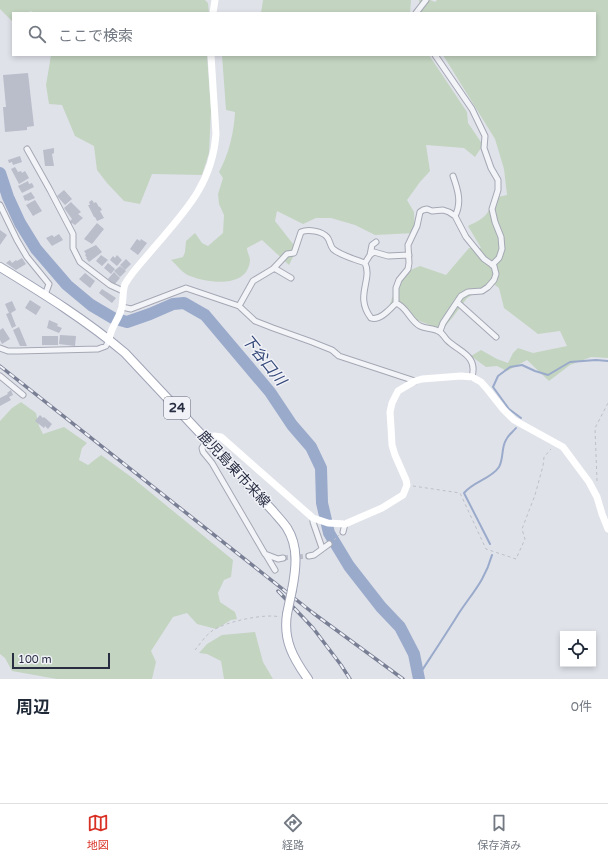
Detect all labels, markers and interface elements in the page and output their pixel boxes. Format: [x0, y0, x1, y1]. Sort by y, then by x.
search box [12, 12, 596, 56]
icon: search [26, 23, 48, 45]
text: ここで検索 [58, 27, 133, 45]
water label: 下谷口川 [238, 331, 291, 391]
road number: 24 [164, 397, 190, 419]
street label: 鹿児島東市来線 [194, 427, 274, 511]
map controls [560, 631, 596, 667]
button: locate [560, 631, 596, 667]
scale bar [12, 651, 110, 670]
text: 100 m [18, 653, 52, 666]
text: 周辺 [16, 697, 50, 718]
text: 0件 [571, 699, 592, 715]
tab: 地図 [87, 812, 109, 852]
tab: 経路 [282, 812, 304, 852]
tab: 保存済み [477, 812, 521, 852]

